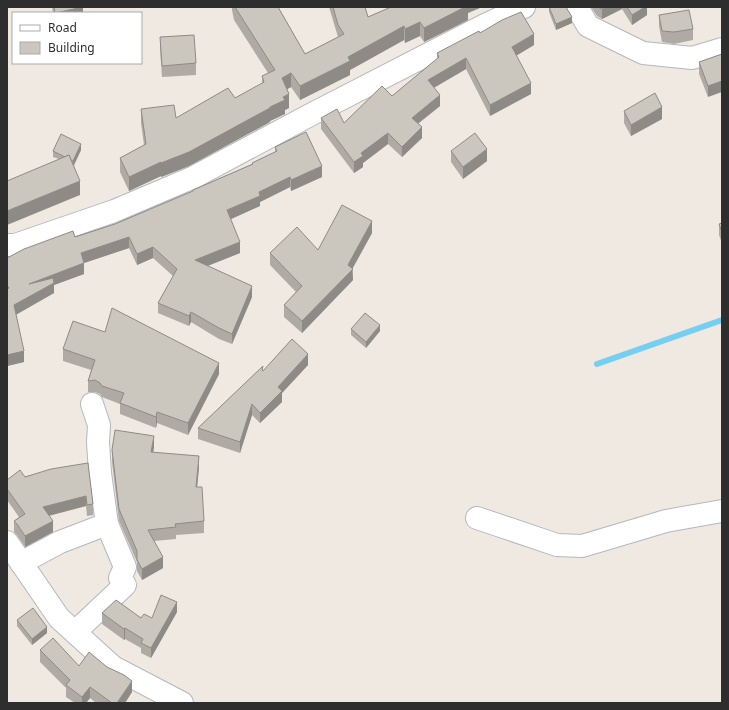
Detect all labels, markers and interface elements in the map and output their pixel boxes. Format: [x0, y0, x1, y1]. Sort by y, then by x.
legend [12, 12, 142, 64]
text: Road [48, 19, 77, 36]
text: Building [48, 39, 95, 56]

